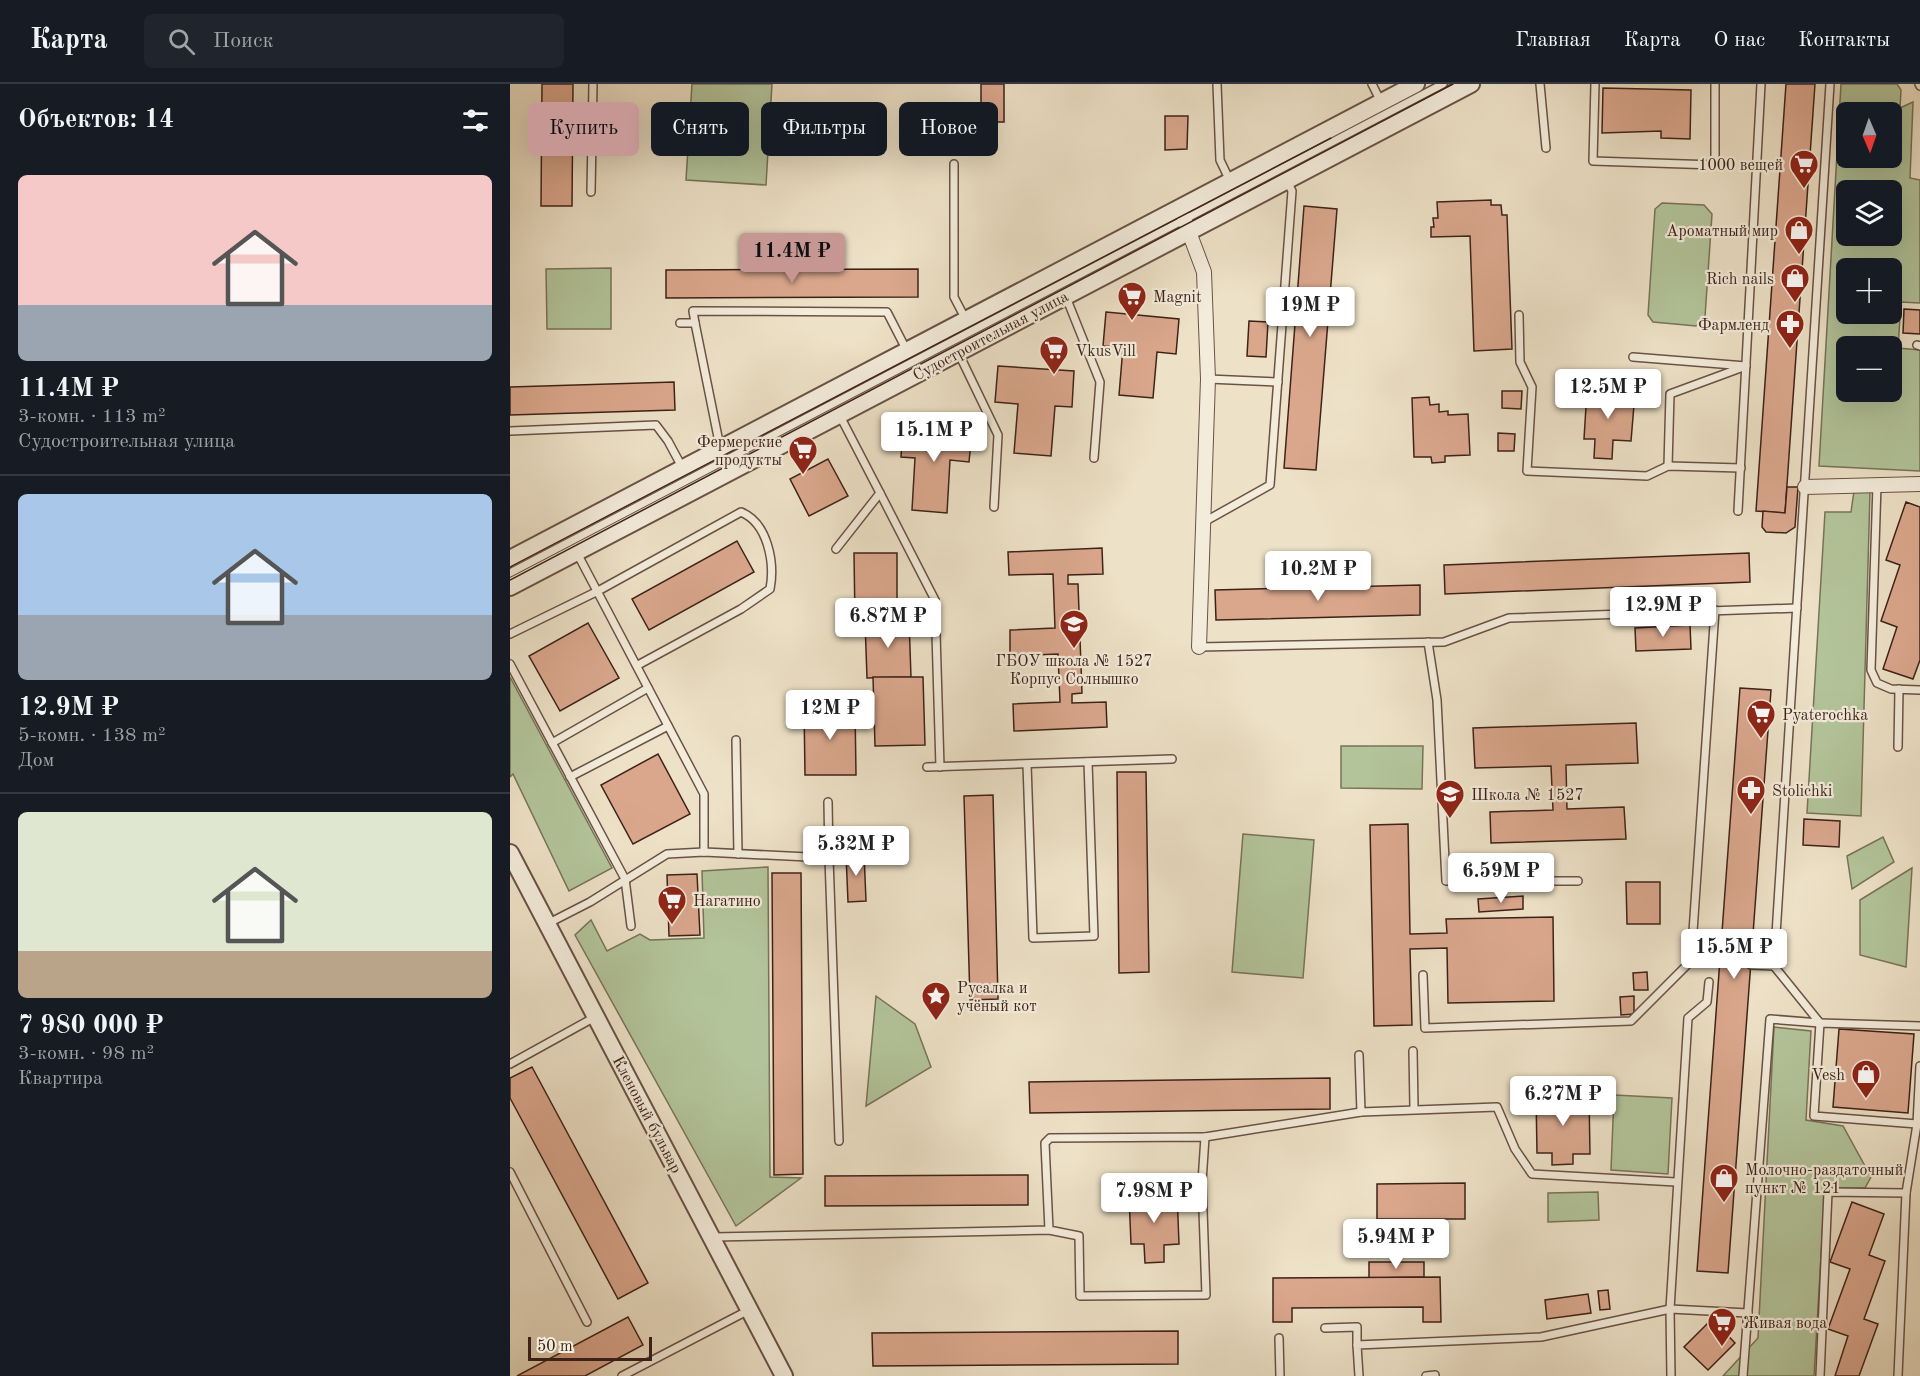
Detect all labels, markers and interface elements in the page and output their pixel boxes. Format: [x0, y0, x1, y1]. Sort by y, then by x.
search box [144, 14, 564, 68]
icon: search [165, 25, 198, 58]
text: Карта [30, 27, 108, 55]
text: Поиск [213, 30, 274, 52]
text: Главная [1515, 30, 1591, 51]
text: Карта [1624, 30, 1681, 51]
text: О нас [1714, 30, 1765, 51]
text: Контакты [1798, 30, 1890, 51]
chip: Купить [528, 102, 639, 156]
chip: Снять [651, 102, 749, 156]
chip: Фильтры [761, 102, 887, 156]
chip: Новое [899, 102, 998, 156]
north arrow [1836, 102, 1902, 168]
map controls [1836, 102, 1902, 402]
icon: filters [459, 104, 492, 137]
text: Объектов: 14 [18, 107, 174, 133]
supermarket icon: 1000 вещей [1788, 148, 1820, 190]
place label: 1000 вещей [1698, 158, 1783, 174]
button: layers [1836, 180, 1902, 246]
icon: home [201, 214, 309, 322]
shop icon: Ароматный мир [1783, 214, 1815, 256]
place label: Ароматный мир [1666, 224, 1778, 240]
pin: 11.4M ₽ [737, 233, 847, 284]
text: 11.4M ₽ [753, 242, 831, 262]
button: + [1836, 258, 1902, 324]
shop icon: Rich nails [1779, 262, 1811, 304]
place label: Rich nails [1706, 272, 1774, 288]
supermarket icon: Magnit [1116, 280, 1148, 322]
pin: 19M ₽ [1268, 287, 1352, 338]
street label: Судостроительная улица [911, 289, 1071, 385]
place label: Magnit [1153, 290, 1202, 306]
text: 19M ₽ [1280, 296, 1340, 316]
pharmacy icon: Фармленд [1774, 308, 1806, 350]
place label: Фармленд [1698, 318, 1769, 334]
supermarket icon: VkusVill [1038, 334, 1070, 376]
button: − [1836, 336, 1902, 402]
place label: VkusVill [1075, 344, 1136, 360]
pin: 12.5M ₽ [1553, 369, 1663, 420]
text: 11.4M ₽ [18, 376, 119, 402]
text: 12.5M ₽ [1569, 378, 1647, 398]
text: 3-комн. · 113 m² [18, 407, 166, 427]
pin: 15.1M ₽ [879, 412, 989, 463]
text: 15.1M ₽ [895, 421, 973, 441]
text: Судостроительная улица [18, 432, 235, 452]
supermarket icon: Фермерские продукты [787, 434, 819, 476]
place label: Фермерские продукты [697, 435, 782, 469]
icon: home [201, 533, 309, 641]
pin: 10.2M ₽ [1263, 551, 1373, 602]
text: 10.2M ₽ [1279, 560, 1357, 580]
pin: 12.9M ₽ [1608, 587, 1718, 638]
text: 12.9M ₽ [1624, 596, 1702, 616]
pin: 6.87M ₽ [833, 598, 943, 649]
text: 6.87M ₽ [849, 607, 927, 627]
school or university icon: ГБОУ школа № 1527 Корпус Солнышко [1058, 608, 1090, 650]
place label: ГБОУ школа № 1527 Корпус Солнышко [995, 654, 1153, 688]
pin: 12M ₽ [788, 690, 872, 741]
text: 12.9M ₽ [18, 695, 119, 721]
supermarket icon: Pyaterochka [1745, 698, 1777, 740]
text: 12M ₽ [800, 699, 860, 719]
place label: Pyaterochka [1782, 708, 1868, 724]
text: 5-комн. · 138 m² [18, 726, 166, 746]
text: Дом [18, 751, 54, 771]
pharmacy icon: Stolichki [1735, 774, 1767, 816]
school or university icon: Школа № 1527 [1434, 778, 1466, 820]
place label: Stolichki [1772, 784, 1832, 800]
place label: Школа № 1527 [1471, 788, 1584, 804]
pin: 5.32M ₽ [801, 826, 911, 877]
text: 5.32M ₽ [817, 835, 895, 855]
icon: home [201, 851, 309, 959]
pin: 6.59M ₽ [1446, 853, 1556, 904]
text: 6.59M ₽ [1462, 862, 1540, 882]
supermarket icon: Нагатино [656, 884, 688, 926]
place label: Нагатино [693, 894, 761, 910]
pin: 15.5M ₽ [1679, 929, 1789, 980]
text: 15.5M ₽ [1695, 938, 1773, 958]
place icon: Русалка и учёный кот [920, 980, 952, 1022]
place label: Русалка и учёный кот [957, 981, 1037, 1015]
text: 7 980 000 ₽ [18, 1013, 164, 1039]
text: 3-комн. · 98 m² [18, 1044, 154, 1064]
street label: Кленовый бульвар [609, 1054, 684, 1176]
shop icon: Vesh [1850, 1058, 1882, 1100]
place label: Vesh [1811, 1068, 1845, 1084]
text: Квартира [18, 1069, 103, 1089]
pin: 6.27M ₽ [1508, 1076, 1618, 1127]
text: 6.27M ₽ [1524, 1085, 1602, 1105]
shop icon: Молочно-раздаточный пункт № 121 [1708, 1162, 1740, 1204]
place label: Молочно-раздаточный пункт № 121 [1745, 1163, 1903, 1197]
pin: 7.98M ₽ [1099, 1173, 1209, 1224]
text: 7.98M ₽ [1115, 1182, 1193, 1202]
pin: 5.94M ₽ [1341, 1219, 1451, 1270]
text: 5.94M ₽ [1357, 1228, 1435, 1248]
supermarket icon: Живая вода [1706, 1306, 1738, 1348]
place label: Живая вода [1743, 1316, 1827, 1332]
scale bar [528, 1334, 652, 1362]
text: 50 m [537, 1339, 573, 1355]

